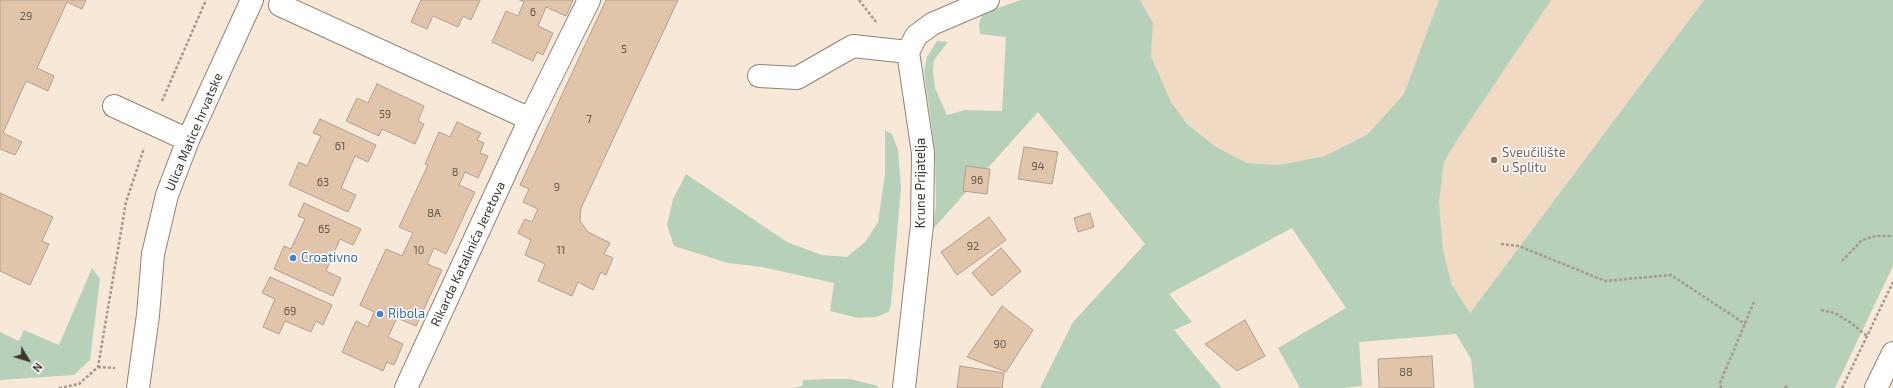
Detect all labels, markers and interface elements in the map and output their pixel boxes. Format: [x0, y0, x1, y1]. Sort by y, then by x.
house number: 6 [530, 5, 536, 19]
house number: 29 [20, 9, 32, 23]
house number: 5 [621, 42, 627, 56]
street label: Ulica Matice hrvatske [162, 71, 226, 193]
house number: 59 [379, 107, 391, 121]
house number: 7 [586, 112, 592, 126]
street label: Krune Prijatelja [913, 138, 929, 228]
house number: 61 [335, 139, 345, 153]
place label: Sveučilište u Splitu [1502, 145, 1566, 176]
marker: Sveučilište u Splitu [1489, 155, 1499, 165]
house number: 94 [1031, 159, 1045, 173]
house number: 8 [452, 165, 458, 179]
house number: 96 [971, 173, 983, 187]
house number: 63 [317, 175, 329, 189]
street label: Rikarda Katalinića Jeretova [427, 179, 509, 329]
house number: 9 [554, 180, 560, 194]
house number: 8A [427, 206, 441, 220]
house number: 65 [318, 222, 330, 236]
house number: 92 [967, 239, 979, 253]
house number: 10 [413, 243, 425, 257]
house number: 11 [557, 243, 565, 257]
place label: Croativno [301, 250, 358, 266]
marker: Croativno [288, 253, 298, 263]
house number: 69 [284, 304, 296, 318]
place label: Ribola [388, 306, 425, 322]
marker: Ribola [375, 309, 385, 319]
house number: 90 [994, 337, 1006, 351]
north arrow [8, 340, 48, 380]
text: N [30, 361, 45, 375]
house number: 88 [1399, 365, 1413, 379]

